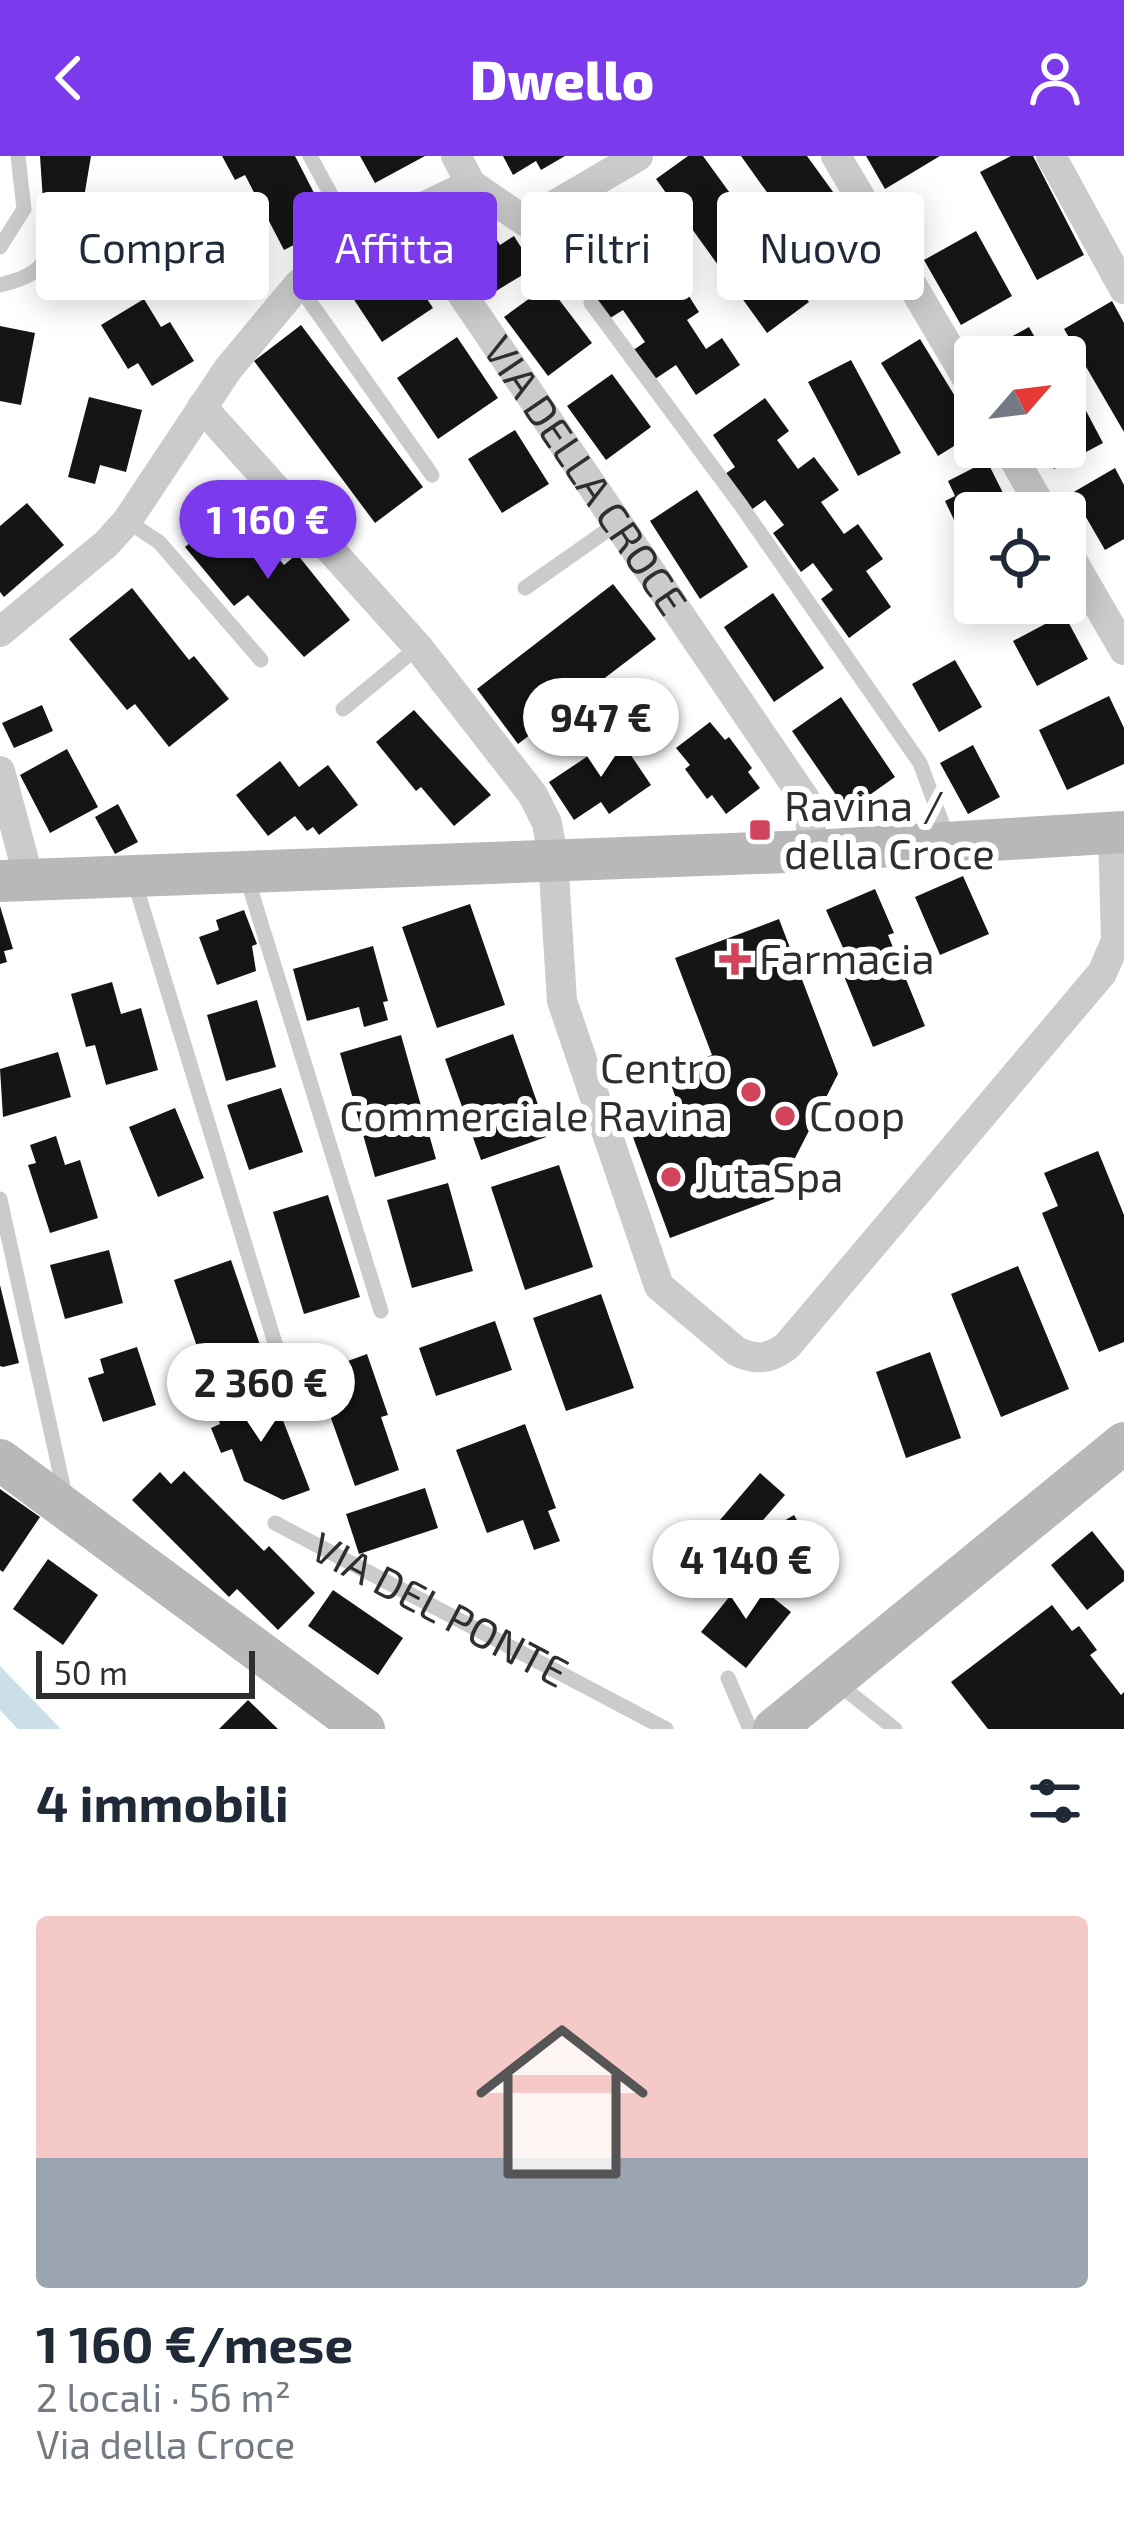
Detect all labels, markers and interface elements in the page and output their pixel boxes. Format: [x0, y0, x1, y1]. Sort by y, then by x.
icon: back [36, 45, 102, 111]
icon: person [1022, 45, 1088, 111]
text: Dwello [470, 46, 654, 111]
chip: Compra [36, 192, 269, 300]
chip: Affitta [293, 192, 497, 300]
chip: Filtri [521, 192, 693, 300]
chip: Nuovo [717, 192, 924, 300]
street label: VIA DELLA CROCE [475, 326, 699, 623]
north arrow [954, 336, 1086, 468]
map controls [954, 336, 1086, 624]
pin: 1 160 € [157, 480, 379, 582]
button: locate [954, 492, 1086, 624]
text: 1 160 € [206, 495, 330, 542]
pin: 947 € [517, 678, 685, 780]
text: 947 € [550, 693, 652, 740]
place label: Ravina / della Croce [784, 779, 995, 877]
marker: Ravina / della Croce [747, 817, 773, 843]
place label: Farmacia [759, 932, 934, 982]
marker: Farmacia [722, 946, 748, 972]
place label: Centro Commerciale Ravina [339, 1041, 727, 1139]
marker: Centro Commerciale Ravina [738, 1079, 764, 1105]
place label: Coop [809, 1089, 905, 1139]
marker: Coop [772, 1103, 798, 1129]
place label: JutaSpa [695, 1150, 843, 1200]
marker: JutaSpa [658, 1164, 684, 1190]
pin: 2 360 € [150, 1343, 372, 1445]
text: 2 360 € [194, 1358, 328, 1405]
street label: VIA DEL PONTE [304, 1520, 577, 1696]
pin: 4 140 € [635, 1520, 857, 1622]
text: 4 140 € [679, 1535, 813, 1582]
scale bar [36, 1645, 255, 1698]
text: 50 m [54, 1652, 128, 1692]
icon: filters [1022, 1768, 1088, 1834]
text: 4 immobili [36, 1771, 289, 1832]
icon: home [454, 1994, 670, 2210]
text: 1 160 €/mese [36, 2312, 353, 2373]
text: 2 locali · 56 m² [36, 2373, 291, 2420]
text: Via della Croce [36, 2420, 295, 2467]

